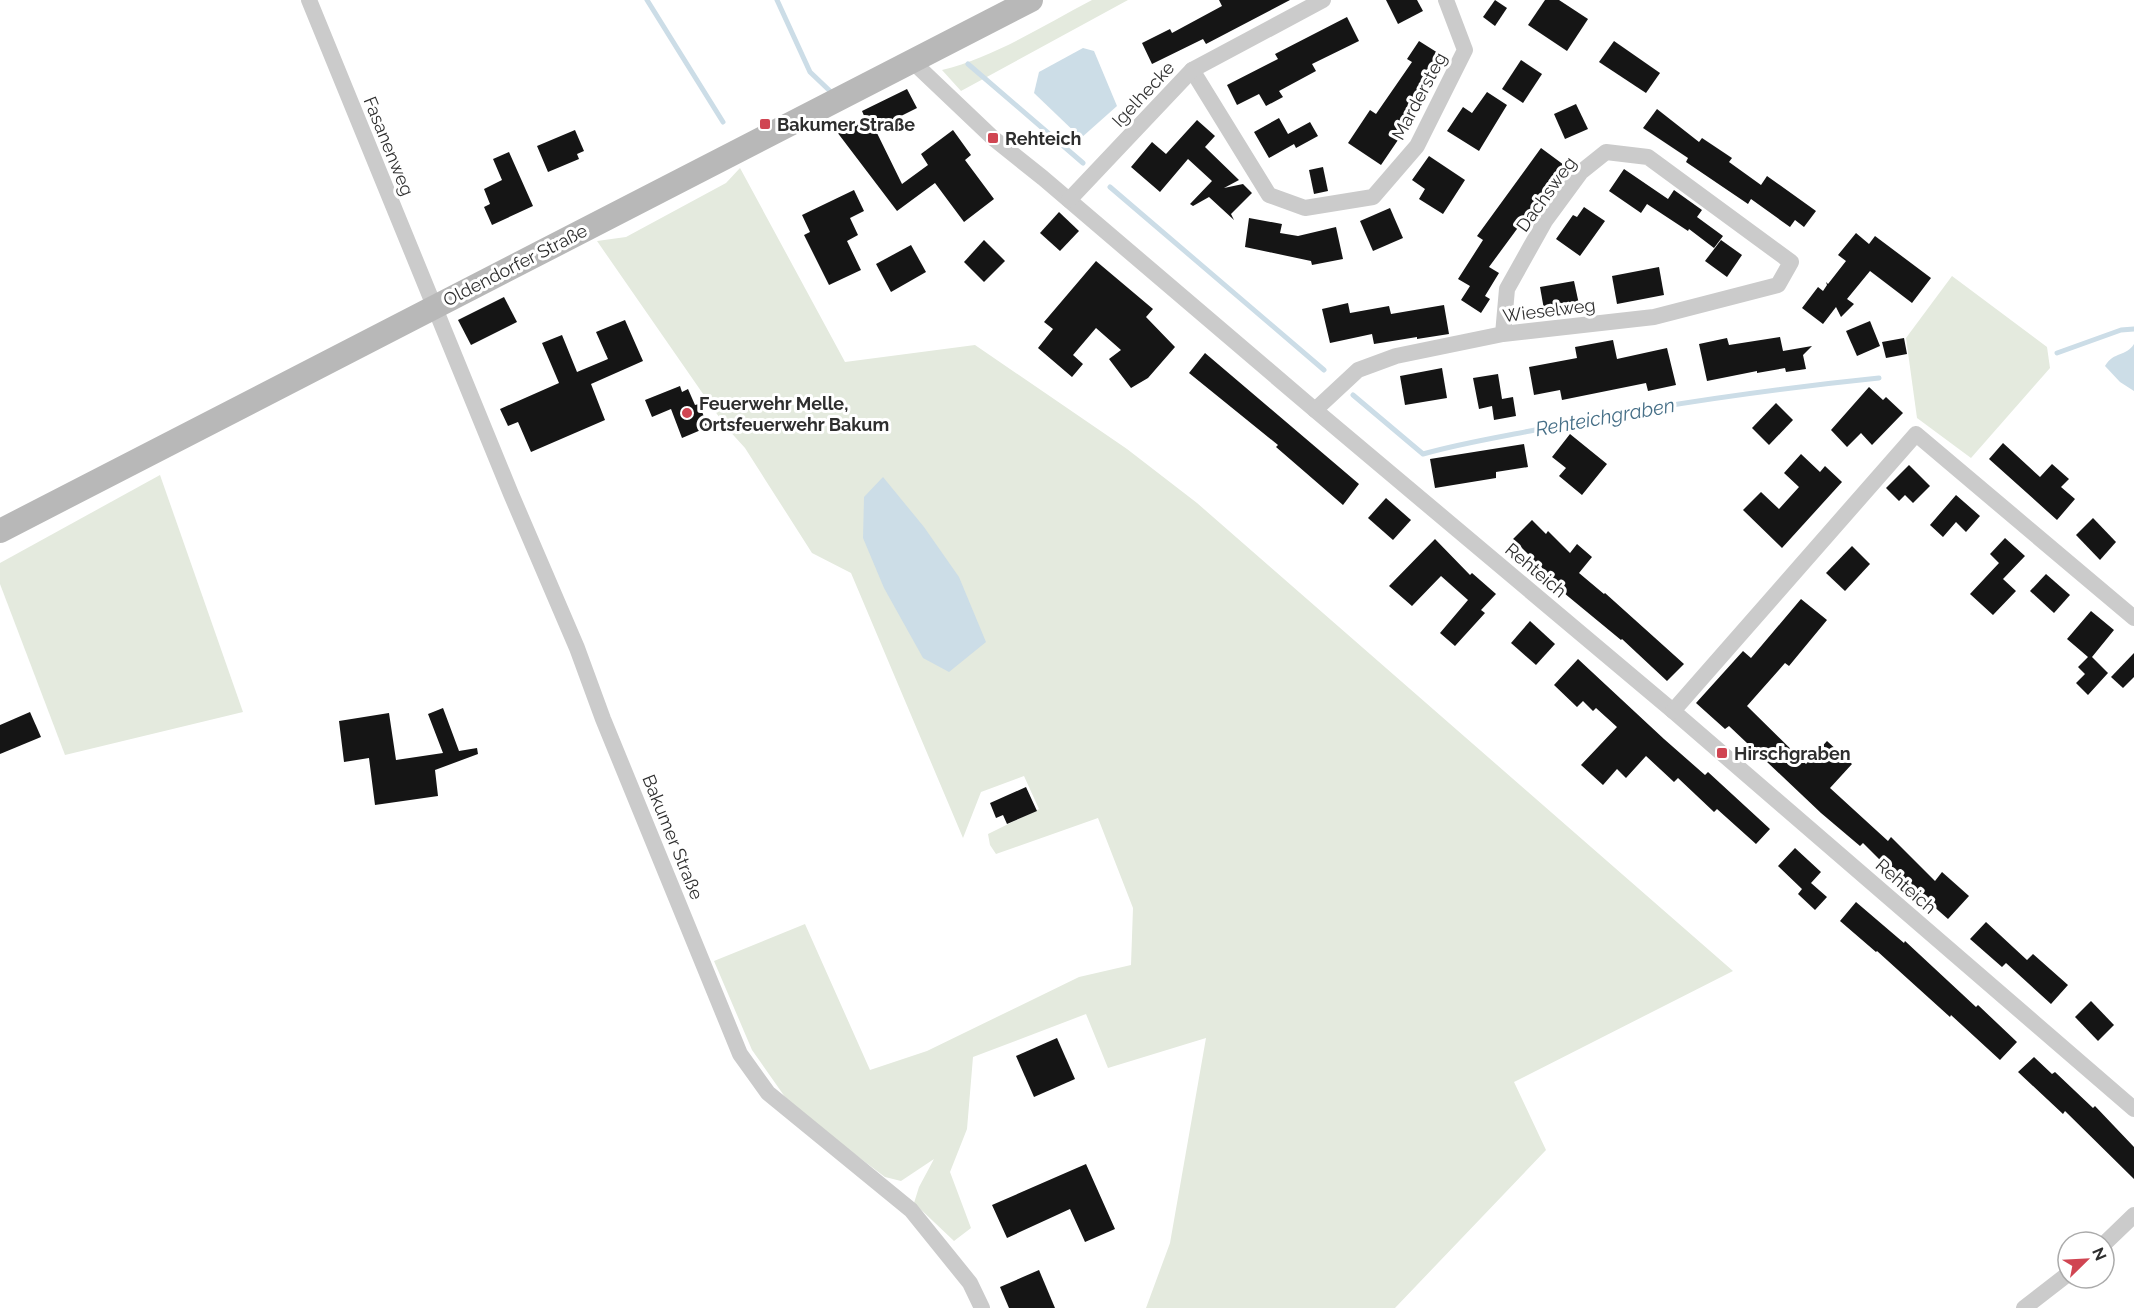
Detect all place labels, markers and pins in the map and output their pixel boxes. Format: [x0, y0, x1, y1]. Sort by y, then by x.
place label: Bakumer Straße [777, 114, 915, 135]
marker: Bakumer Straße [758, 117, 772, 131]
place label: Rehteich [1005, 128, 1081, 149]
marker: Rehteich [986, 131, 1000, 145]
place label: Feuerwehr Melle, Ortsfeuerwehr Bakum [699, 393, 889, 435]
marker: Feuerwehr Melle, Ortsfeuerwehr Bakum [680, 406, 694, 420]
place label: Hirschgraben [1734, 743, 1851, 764]
marker: Hirschgraben [1715, 746, 1729, 760]

